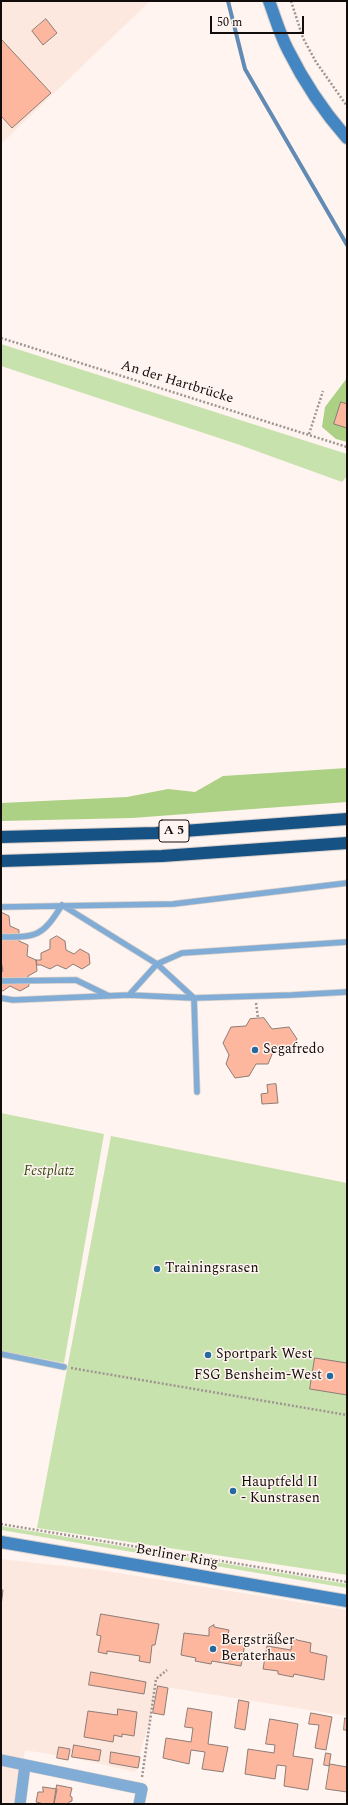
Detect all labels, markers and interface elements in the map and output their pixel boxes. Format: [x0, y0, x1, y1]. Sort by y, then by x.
scale bar [212, 8, 306, 34]
text: 50 m [217, 13, 242, 32]
street label: An der Hartbrücke [119, 358, 235, 408]
road number: A 5 [159, 820, 189, 842]
place label: Segafredo [263, 1042, 324, 1058]
marker: Segafredo [250, 1045, 260, 1055]
park label: Festplatz [24, 1164, 74, 1180]
place label: Trainingsrasen [165, 1261, 259, 1277]
marker: Trainingsrasen [152, 1264, 162, 1274]
place label: Sportpark West [216, 1347, 312, 1363]
marker: Sportpark West [203, 1350, 213, 1360]
place label: FSG Bensheim-West [194, 1368, 322, 1384]
marker: FSG Bensheim-West [325, 1371, 335, 1381]
place label: Hauptfeld II - Kunstrasen [241, 1475, 320, 1508]
marker: Hauptfeld II - Kunstrasen [228, 1486, 238, 1496]
street label: Berliner Ring [134, 1541, 220, 1573]
place label: Bergsträßer Beraterhaus [221, 1633, 296, 1666]
marker: Bergsträßer Beraterhaus [208, 1644, 218, 1654]

